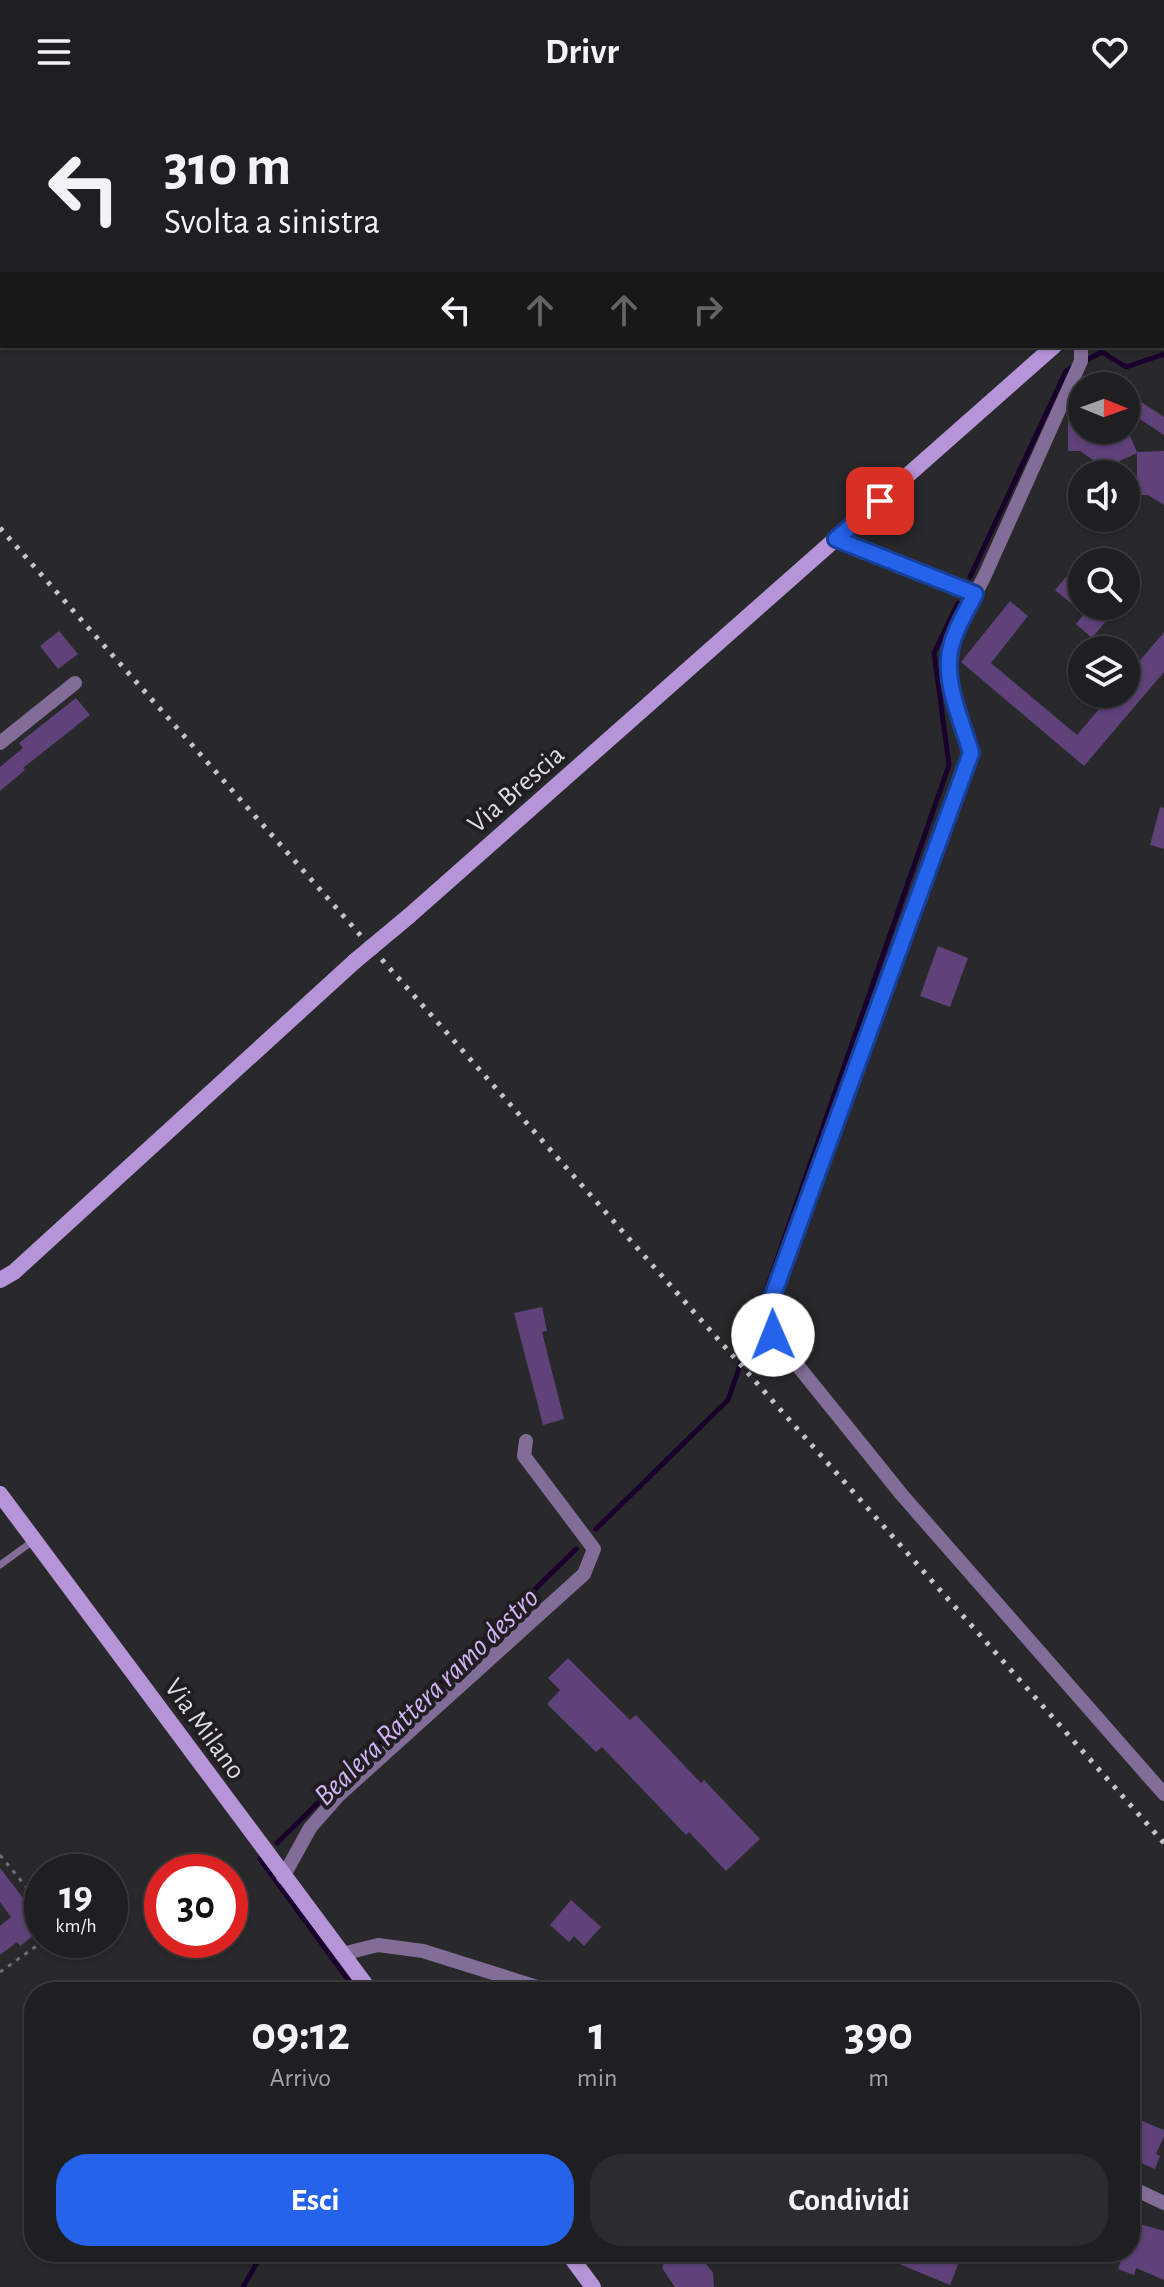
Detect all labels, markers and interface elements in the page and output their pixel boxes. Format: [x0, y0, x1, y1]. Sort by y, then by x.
icon: menu [32, 30, 76, 74]
icon: heart [1088, 30, 1132, 74]
text: Drivr [545, 34, 619, 70]
icon: left [32, 136, 136, 240]
text: 310 m [164, 139, 291, 195]
text: Svolta a sinistra [164, 204, 380, 240]
icon: left [434, 288, 478, 332]
icon: ahead [518, 288, 562, 332]
icon: ahead [602, 288, 646, 332]
icon: right [686, 288, 730, 332]
north arrow [1068, 372, 1140, 444]
map controls [1068, 372, 1140, 708]
button: sound [1068, 460, 1140, 532]
pin [846, 467, 914, 535]
icon: arrive [858, 479, 902, 523]
button: search [1068, 548, 1140, 620]
button: layers [1068, 636, 1140, 708]
street label: Via Brescia [463, 740, 570, 839]
position arrow [731, 1293, 815, 1377]
water label: Bealera Rattera ramo destro [309, 1582, 545, 1811]
street label: Via Milano [159, 1674, 250, 1785]
speed limit sign: 30 [144, 1854, 248, 1958]
text: 19 [59, 1876, 93, 1916]
text: km/h [55, 1916, 97, 1936]
text: 09:12 [251, 2011, 350, 2059]
text: 1 [588, 2011, 606, 2059]
text: 390 [844, 2011, 913, 2059]
text: Arrivo [270, 2065, 331, 2091]
text: min [577, 2065, 617, 2091]
text: m [868, 2065, 889, 2091]
button: Esci [56, 2154, 574, 2246]
button: Condividi [590, 2154, 1108, 2246]

